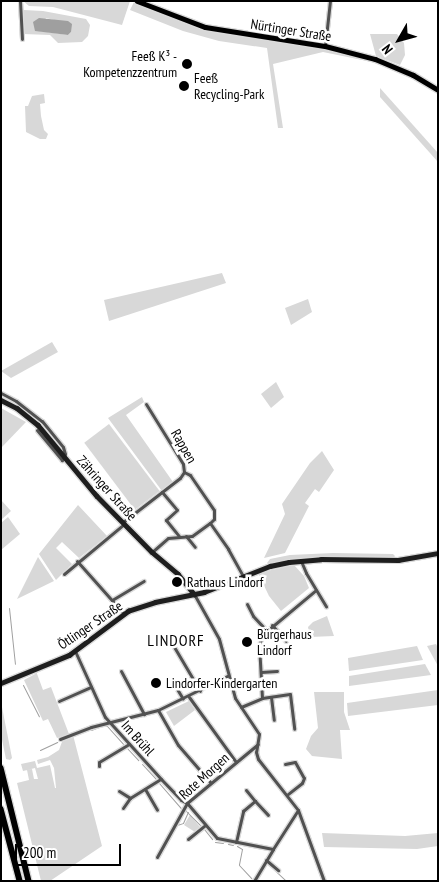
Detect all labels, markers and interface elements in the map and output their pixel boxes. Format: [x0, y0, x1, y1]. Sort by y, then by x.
street label: Nürtinger Straße [250, 15, 332, 45]
north arrow [374, 15, 424, 65]
text: N [378, 41, 397, 58]
place label: Feeß K³ - Kompetenzzentrum [83, 48, 177, 80]
marker: Feeß K³ - Kompetenzzentrum [181, 58, 193, 70]
place label: Feeß Recycling-Park [194, 70, 264, 102]
marker: Feeß Recycling-Park [178, 80, 190, 92]
street label: Rappen [168, 426, 200, 466]
street label: Zähringer Straße [74, 452, 140, 524]
place label: Rathaus Lindorf [187, 574, 263, 590]
marker: Rathaus Lindorf [171, 576, 183, 588]
street label: Ötlinger Straße [54, 597, 126, 653]
place label: Bürgerhaus Lindorf [257, 626, 312, 658]
district label: LINDORF [146, 630, 206, 650]
marker: Bürgerhaus Lindorf [241, 636, 253, 648]
place label: Lindorfer-Kindergarten [166, 675, 277, 691]
marker: Lindorfer-Kindergarten [150, 677, 162, 689]
street label: Im Brühl [118, 717, 158, 759]
street label: Rote Morgen [176, 749, 232, 803]
scale bar [18, 834, 124, 866]
text: 200 m [23, 843, 56, 862]

